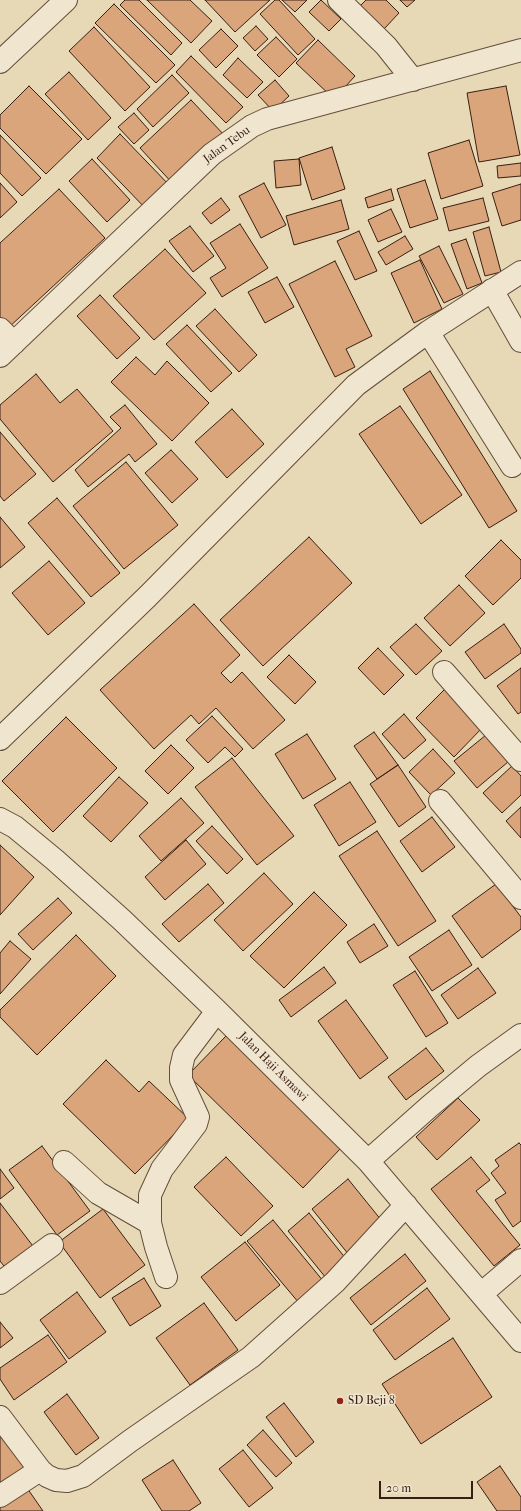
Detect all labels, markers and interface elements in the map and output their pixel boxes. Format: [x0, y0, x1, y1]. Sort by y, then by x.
street label: Jalan Tebu [201, 123, 253, 167]
street label: Jalan Haji Asmawi [235, 1029, 311, 1105]
place label: SD Beji 8 [348, 1394, 395, 1408]
marker: SD Beji 8 [335, 1396, 345, 1406]
scale bar [381, 1473, 475, 1499]
text: 20 m [386, 1481, 411, 1495]

